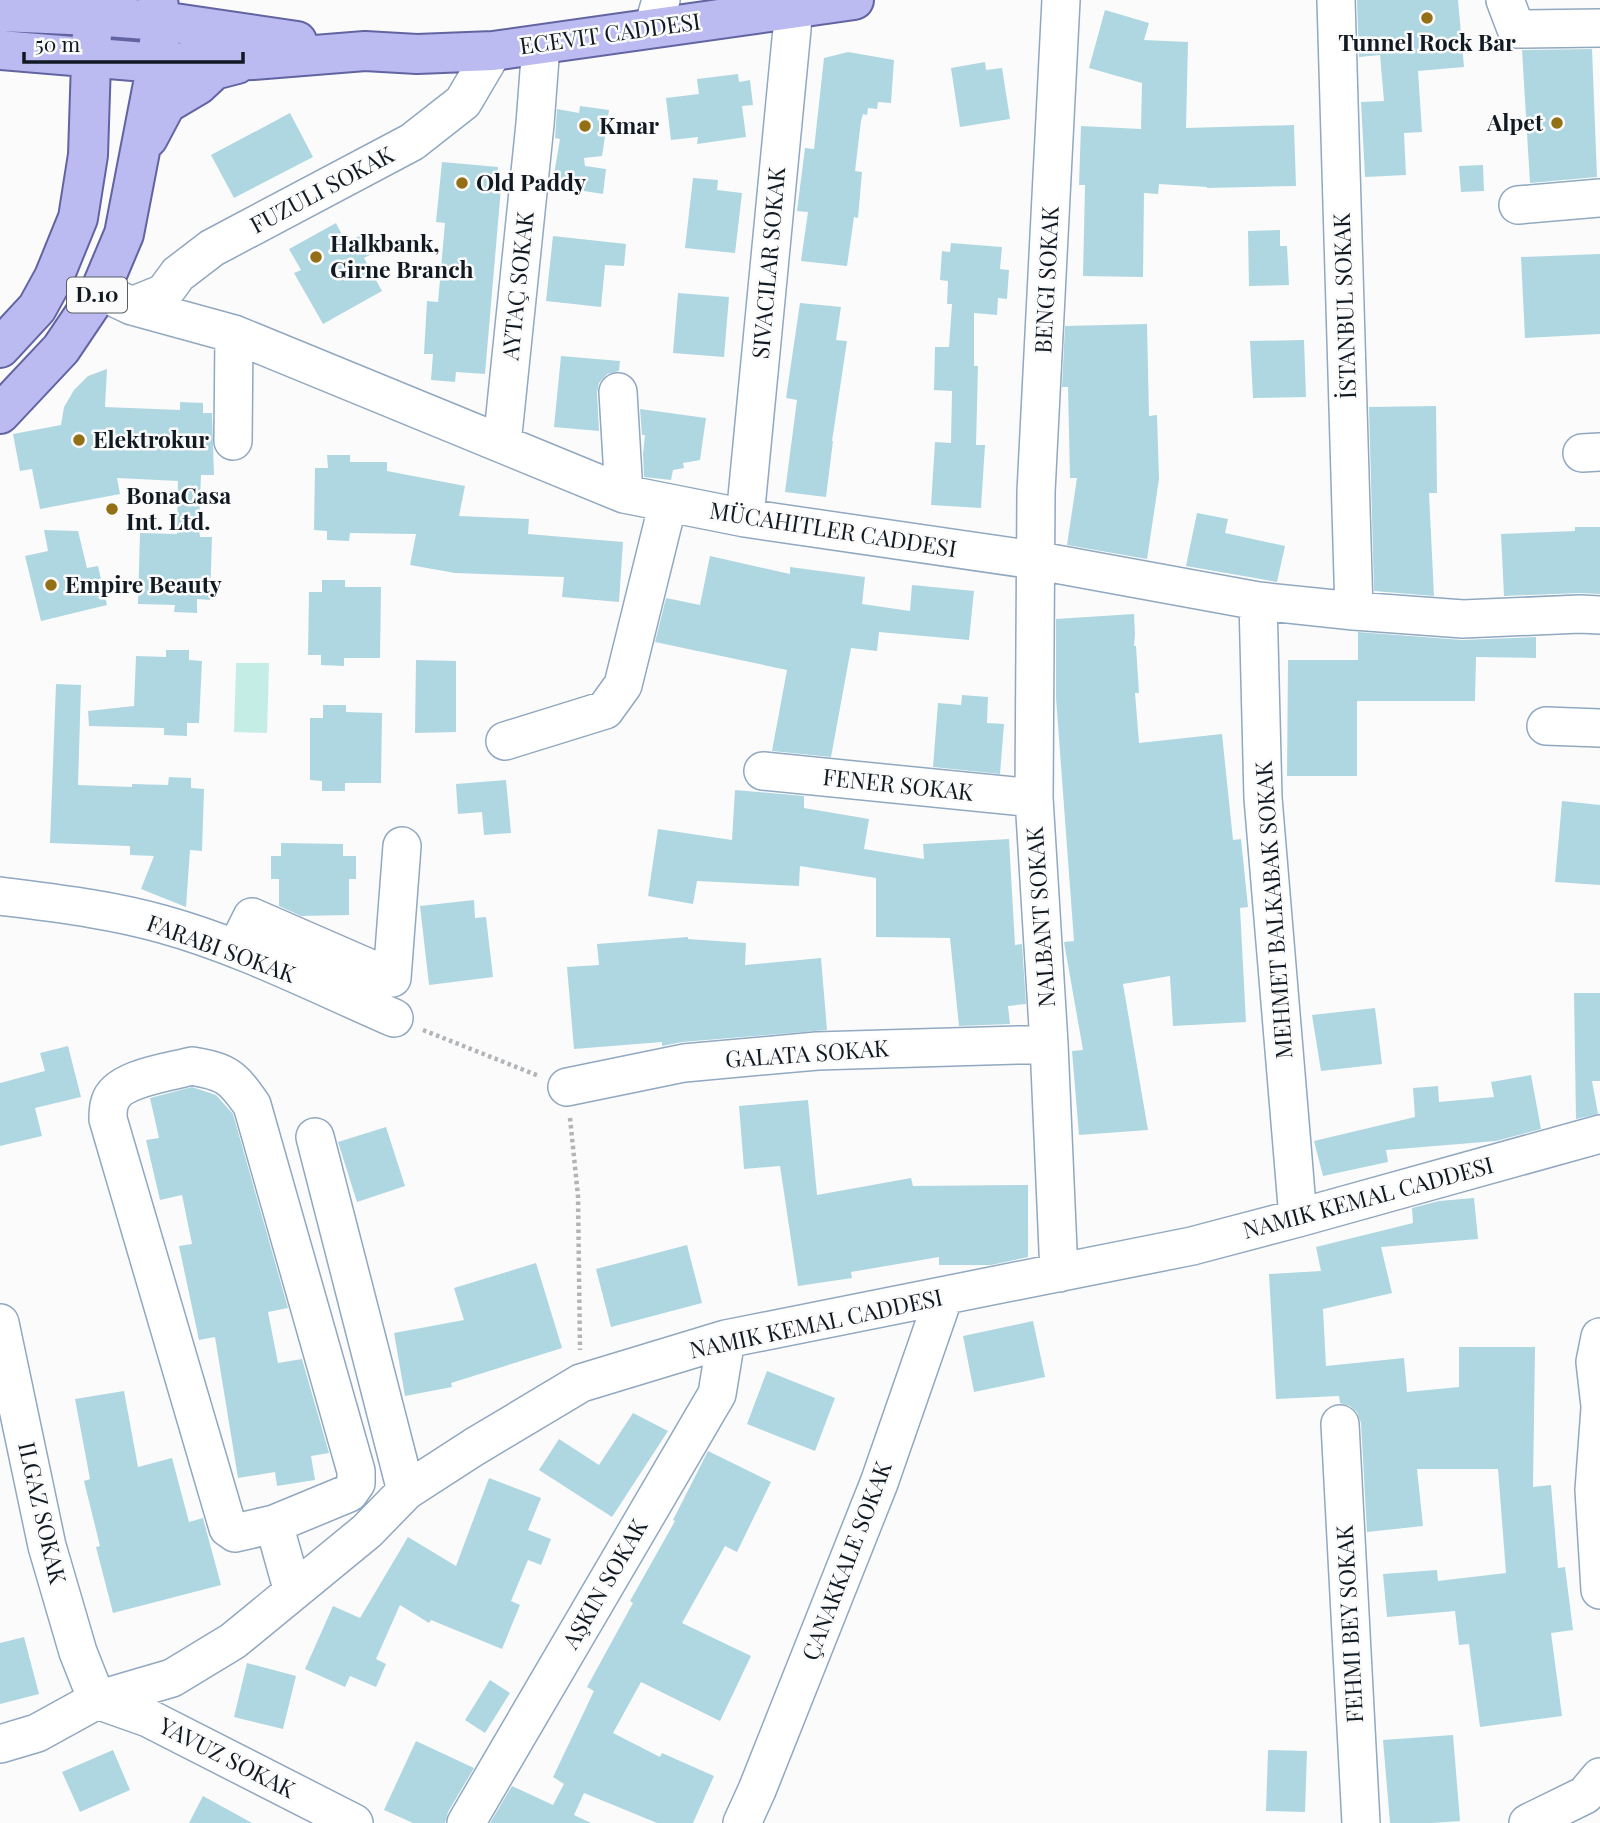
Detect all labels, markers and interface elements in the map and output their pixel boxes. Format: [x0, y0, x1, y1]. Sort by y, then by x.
street label: ECEVIT CADDESI [517, 4, 702, 61]
marker: Tunnel Rock Bar [1419, 10, 1435, 26]
scale bar [24, 21, 243, 65]
place label: Tunnel Rock Bar [1338, 26, 1516, 57]
text: 50 m [35, 29, 81, 57]
place label: Alpet [1486, 106, 1544, 137]
place label: Kmar [599, 109, 659, 140]
marker: Alpet [1549, 115, 1565, 131]
marker: Kmar [577, 118, 593, 134]
street label: FUZULI SOKAK [244, 137, 399, 240]
street label: SIVACILAR SOKAK [744, 165, 791, 360]
place label: Old Paddy [476, 166, 586, 197]
marker: Old Paddy [454, 175, 470, 191]
street label: BENGI SOKAK [1026, 205, 1065, 354]
street label: AYTAÇ SOKAK [493, 209, 540, 363]
street label: İSTANBUL SOKAK [1325, 212, 1362, 400]
place label: Halkbank, Girne Branch [330, 227, 474, 284]
marker: Halkbank, Girne Branch [308, 249, 324, 265]
road number: D.10 [67, 278, 127, 312]
place label: Elektrokur [93, 423, 209, 454]
marker: Elektrokur [71, 432, 87, 448]
place label: BonaCasa Int. Ltd. [126, 479, 231, 536]
street label: MÜCAHITLER CADDESI [707, 494, 959, 563]
marker: BonaCasa Int. Ltd. [104, 501, 120, 517]
place label: Empire Beauty [65, 568, 222, 599]
marker: Empire Beauty [43, 577, 59, 593]
street label: MEHMET BALKABAK SOKAK [1247, 759, 1298, 1060]
street label: FENER SOKAK [821, 760, 976, 807]
street label: NALBANT SOKAK [1018, 825, 1061, 1008]
street label: FARABI SOKAK [143, 906, 301, 989]
street label: GALATA SOKAK [724, 1031, 891, 1074]
street label: NAMIK KEMAL CADDESI [1239, 1148, 1496, 1245]
street label: NAMIK KEMAL CADDESI [686, 1281, 945, 1365]
street label: ILGAZ SOKAK [12, 1439, 75, 1588]
street label: ÇANAKKALE SOKAK [793, 1456, 898, 1664]
street label: AŞKIN SOKAK [553, 1512, 654, 1655]
street label: FEHMI BEY SOKAK [1328, 1523, 1369, 1724]
street label: YAVUZ SOKAK [153, 1709, 302, 1805]

